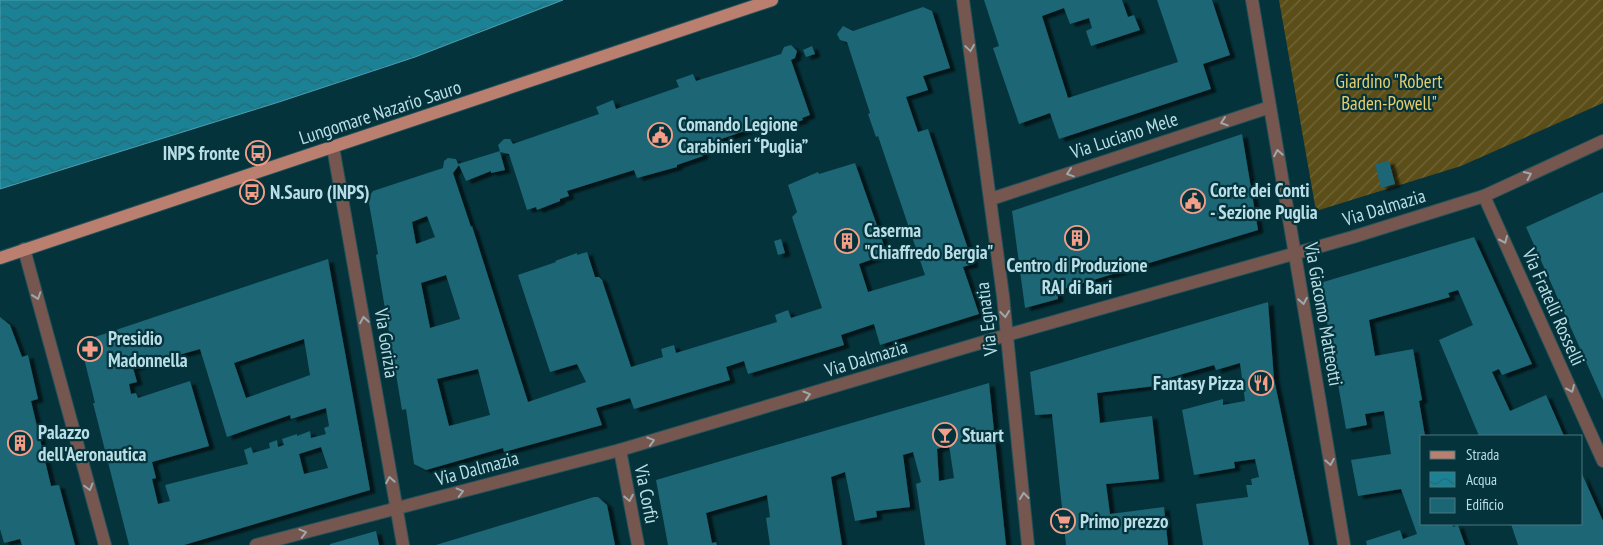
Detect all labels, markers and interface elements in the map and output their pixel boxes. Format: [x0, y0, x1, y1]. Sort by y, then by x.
one-way arrow [964, 45, 975, 53]
park label: Giardino "Robert Baden-Powell" [1335, 69, 1443, 115]
street label: Lungomare Nazario Sauro [296, 74, 464, 150]
street label: Via Luciano Mele [1066, 106, 1181, 164]
place label: Comando Legione Carabinieri “Puglia” [678, 112, 808, 158]
one-way arrow [1220, 116, 1229, 126]
public building icon: Comando Legione Carabinieri “Puglia” [647, 122, 673, 148]
bus stop icon: INPS fronte [245, 140, 271, 166]
place label: INPS fronte [163, 141, 240, 165]
one-way arrow [1274, 149, 1284, 158]
one-way arrow [1066, 167, 1074, 177]
one-way arrow [1523, 171, 1532, 182]
place label: Corte dei Conti - Sezione Puglia [1210, 178, 1318, 224]
bus stop icon: N.Sauro (INPS) [239, 179, 265, 205]
place label: N.Sauro (INPS) [270, 180, 370, 204]
street label: Via Dalmazia [1339, 183, 1428, 231]
public building icon: Corte dei Conti - Sezione Puglia [1180, 188, 1206, 214]
place label: Caserma "Chiaffredo Bergia" [864, 218, 994, 264]
building icon: Centro di Produzione RAI di Bari [1064, 225, 1090, 251]
building icon: Caserma "Chiaffredo Bergia" [834, 228, 860, 254]
one-way arrow [1498, 235, 1508, 244]
street label: Via Giacomo Matteotti [1299, 239, 1348, 388]
street label: Via Fratelli Rosselli [1517, 244, 1590, 369]
place label: Centro di Produzione RAI di Bari [1006, 253, 1148, 299]
street label: Via Egnatia [970, 281, 1003, 358]
one-way arrow [32, 292, 42, 300]
one-way arrow [1297, 298, 1308, 306]
street label: Via Gorizia [370, 306, 404, 379]
one-way arrow [999, 310, 1010, 318]
one-way arrow [359, 315, 369, 324]
place label: Presidio Madonnella [108, 326, 188, 372]
street label: Via Dalmazia [821, 334, 910, 382]
pharmacy icon: Presidio Madonnella [77, 336, 103, 362]
restaurant icon: Fantasy Pizza [1248, 370, 1274, 396]
place label: Fantasy Pizza [1153, 371, 1244, 395]
one-way arrow [1564, 384, 1575, 393]
one-way arrow [802, 390, 811, 400]
place label: Palazzo dell'Aeronautica [38, 420, 147, 466]
bar icon: Stuart [932, 422, 958, 448]
place label: Stuart [962, 423, 1004, 447]
building icon: Palazzo dell'Aeronautica [7, 430, 33, 456]
legend [1420, 435, 1583, 525]
one-way arrow [647, 436, 655, 446]
street label: Via Dalmazia [432, 445, 521, 491]
text: Strada [1466, 445, 1499, 464]
one-way arrow [1324, 458, 1335, 466]
street label: Via Corfù [629, 462, 664, 525]
text: Acqua [1466, 470, 1497, 489]
one-way arrow [386, 476, 396, 484]
one-way arrow [83, 482, 94, 491]
one-way arrow [456, 487, 465, 498]
one-way arrow [1018, 492, 1029, 500]
one-way arrow [624, 493, 634, 502]
text: Edificio [1466, 495, 1504, 514]
supermarket icon: Primo prezzo [1050, 508, 1076, 534]
place label: Primo prezzo [1080, 509, 1168, 533]
one-way arrow [299, 528, 308, 539]

